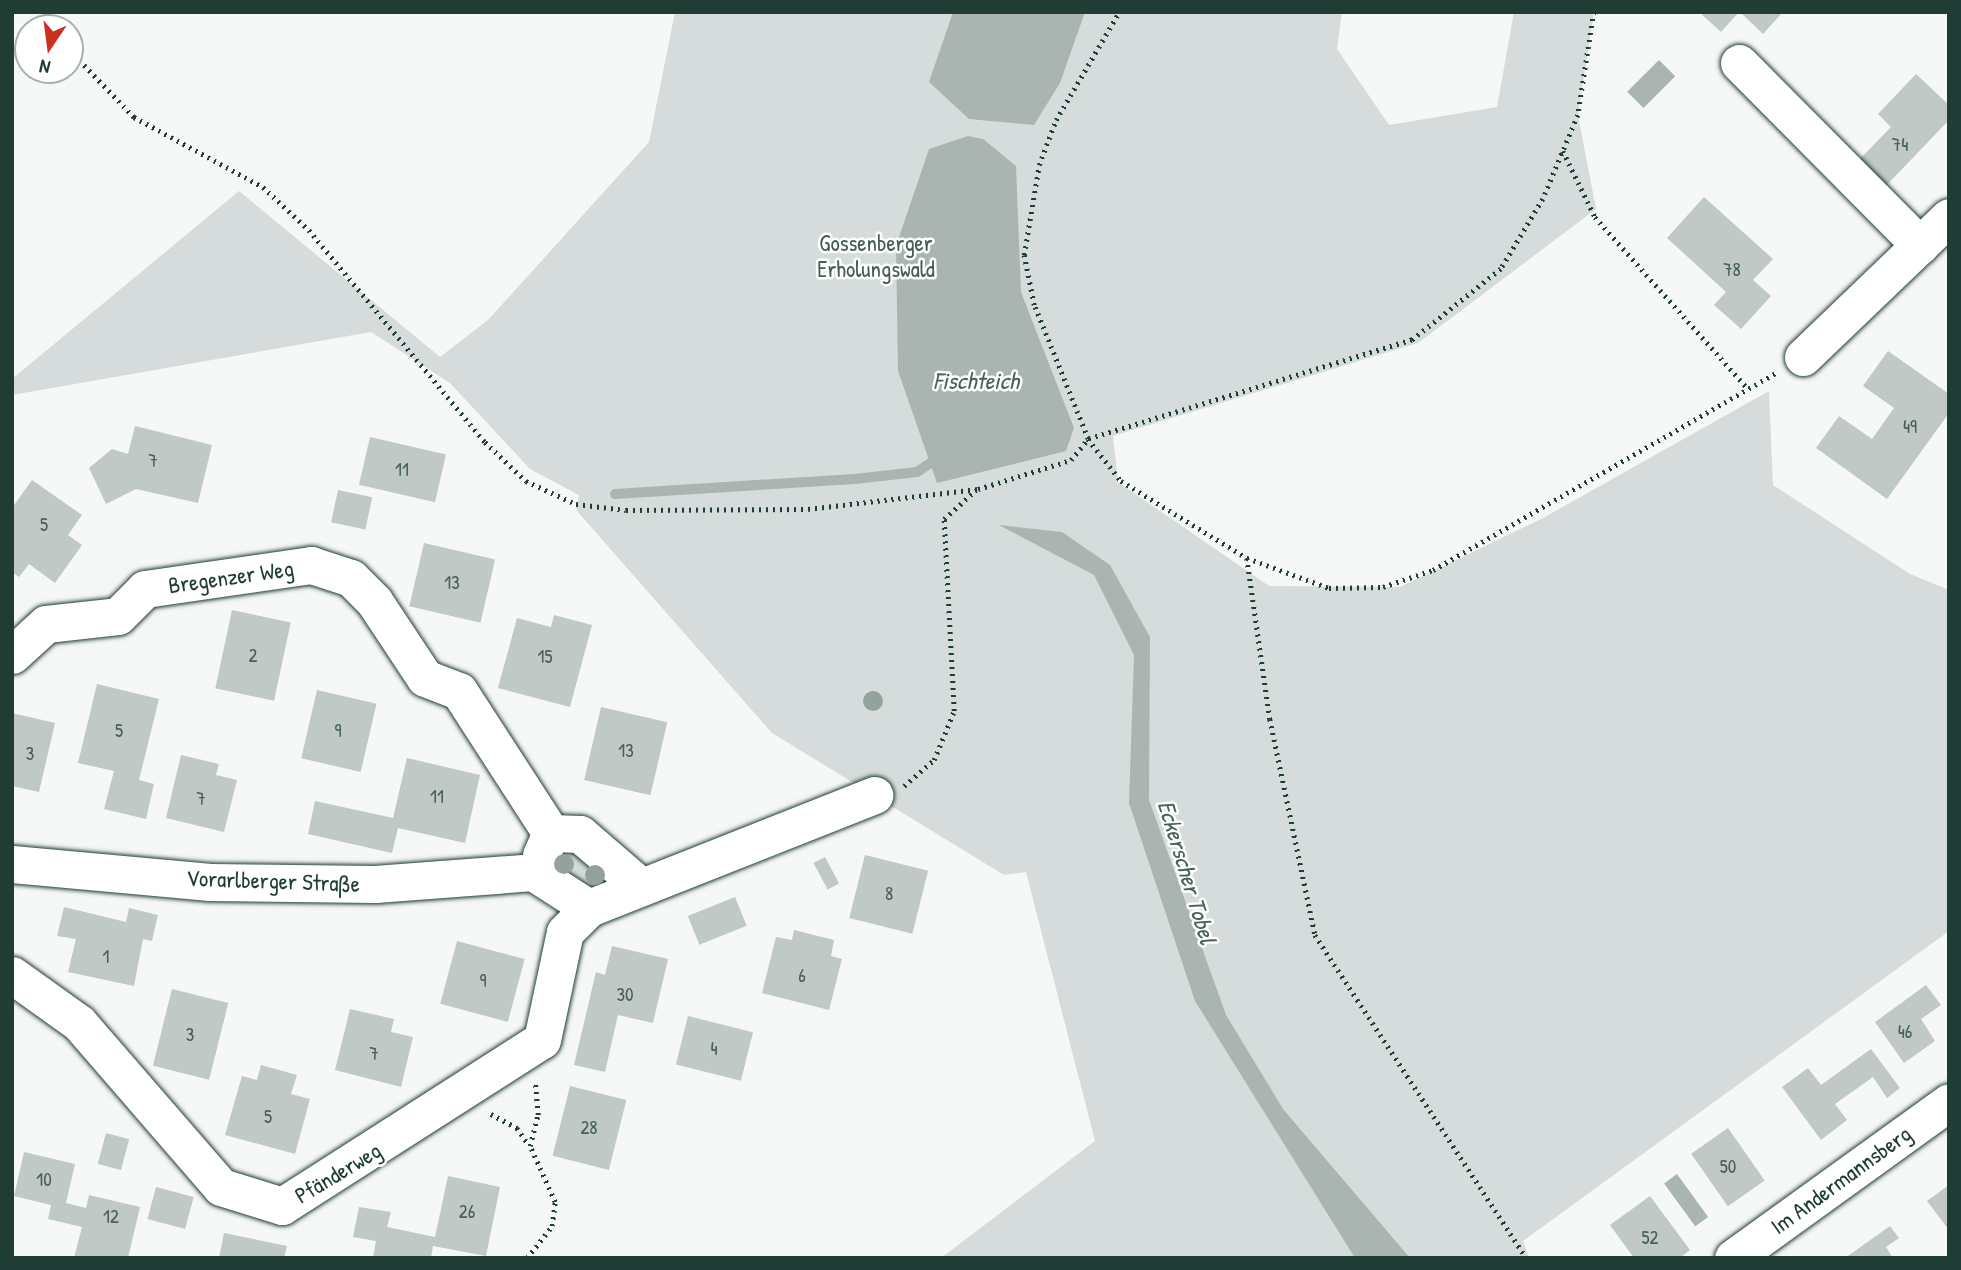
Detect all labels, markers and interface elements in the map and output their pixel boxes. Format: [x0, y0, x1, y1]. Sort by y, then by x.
north arrow [14, 14, 84, 84]
text: N [37, 54, 53, 81]
house number: 74 [1892, 134, 1908, 156]
park label: Gossenberger Erholungswald [817, 229, 935, 283]
house number: 78 [1723, 259, 1741, 281]
water label: Fischteich [933, 367, 1019, 395]
house number: 49 [1903, 416, 1917, 438]
house number: 7 [148, 450, 158, 472]
house number: 11 [395, 459, 409, 481]
house number: 5 [40, 514, 48, 536]
street label: Bregenzer Weg [167, 555, 295, 599]
house number: 13 [444, 572, 460, 594]
house number: 2 [249, 645, 257, 667]
house number: 15 [538, 646, 552, 668]
house number: 5 [115, 720, 123, 742]
house number: 9 [335, 720, 341, 742]
house number: 13 [618, 740, 634, 762]
house number: 3 [26, 743, 34, 765]
house number: 11 [430, 786, 444, 808]
house number: 7 [196, 788, 206, 810]
water label: Eckerscher Tobel [1152, 797, 1222, 947]
street label: Vorarlberger Straße [186, 864, 360, 898]
house number: 8 [885, 883, 893, 905]
house number: 1 [103, 946, 109, 968]
house number: 6 [798, 965, 806, 987]
house number: 9 [480, 970, 486, 992]
house number: 30 [616, 984, 634, 1006]
house number: 46 [1898, 1021, 1912, 1043]
house number: 3 [186, 1024, 194, 1046]
house number: 4 [710, 1038, 718, 1060]
house number: 7 [369, 1043, 379, 1065]
house number: 5 [264, 1106, 272, 1128]
house number: 28 [580, 1117, 598, 1139]
street label: Im Andermannsberg [1765, 1120, 1917, 1240]
street label: Pfänderweg [290, 1137, 386, 1209]
house number: 50 [1720, 1156, 1736, 1178]
house number: 10 [36, 1169, 52, 1191]
house number: 26 [459, 1201, 475, 1223]
house number: 12 [103, 1206, 119, 1228]
house number: 52 [1642, 1227, 1658, 1249]

